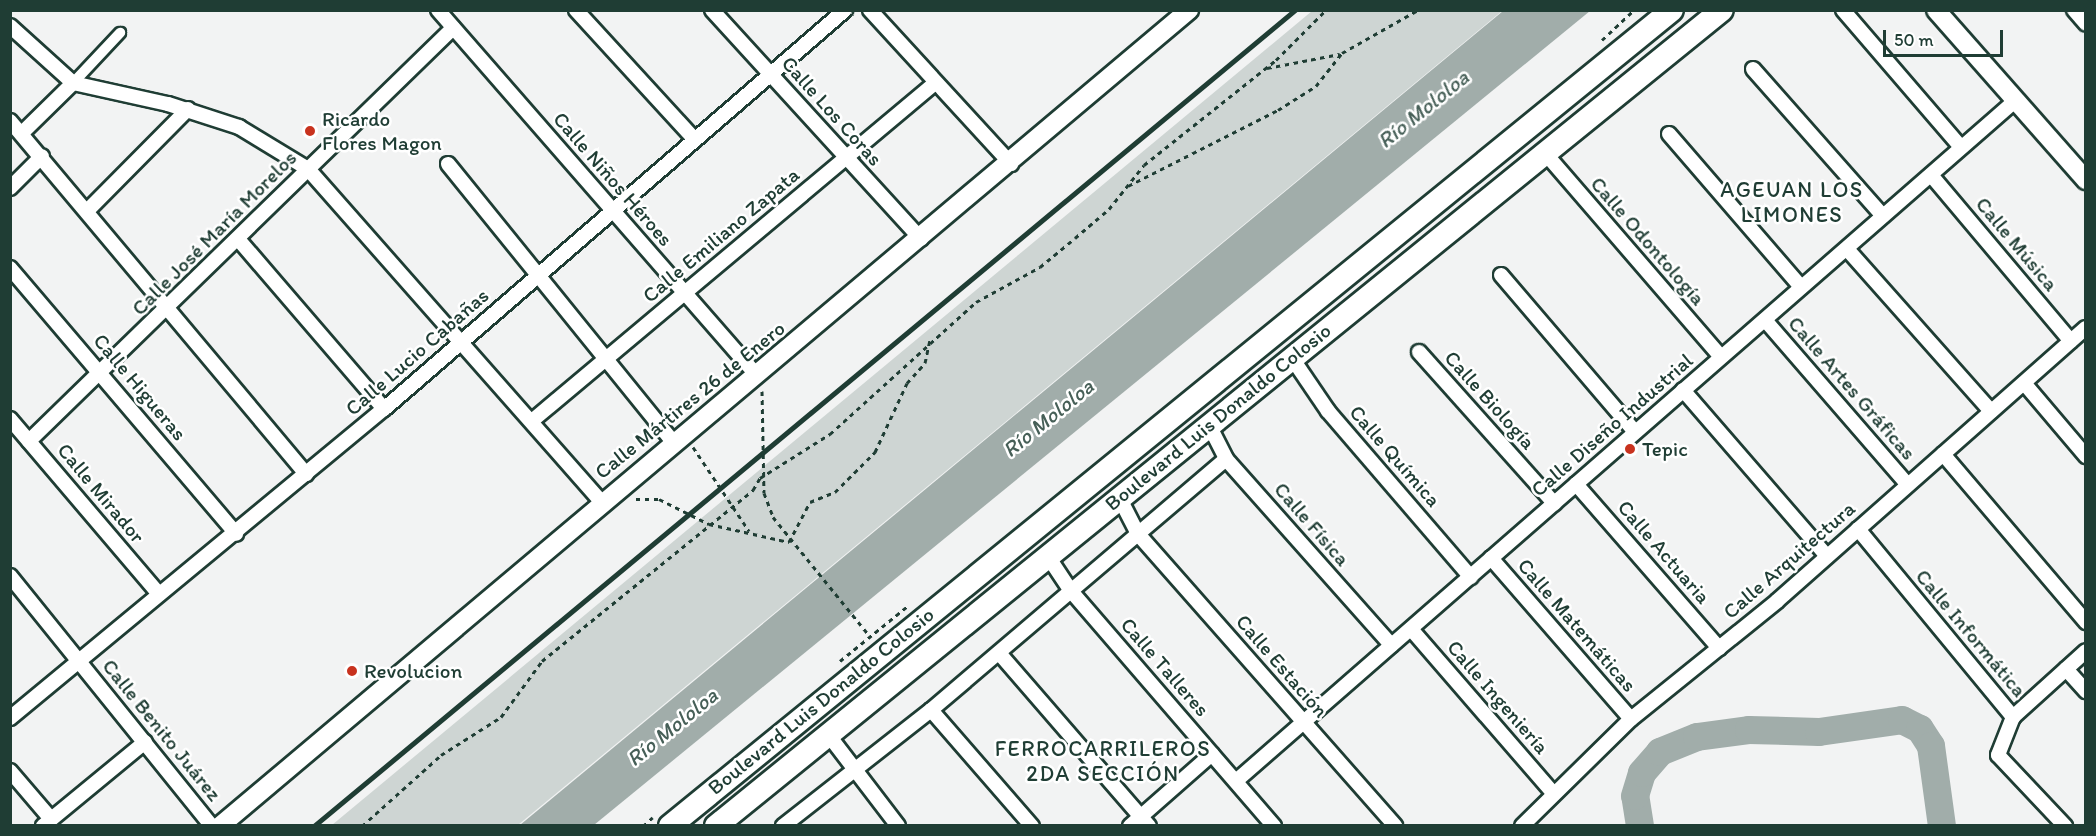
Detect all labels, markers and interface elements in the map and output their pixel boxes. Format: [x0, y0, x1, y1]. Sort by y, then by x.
scale bar [1886, 18, 2006, 56]
text: 50 m [1894, 29, 1934, 51]
street label: Calle Los Coras [776, 51, 888, 171]
water label: Río Mololoa [1372, 64, 1474, 154]
place label: Ricardo Flores Magon [322, 106, 442, 156]
street label: Calle Niños Héroes [548, 107, 678, 251]
marker: Ricardo Flores Magon [303, 124, 317, 138]
street label: Calle José María Morelos [126, 145, 302, 321]
street label: Calle Emiliano Zapata [637, 162, 805, 308]
street label: Calle Odontología [1585, 172, 1711, 310]
district label: AGEUAN LOS LIMONES [1720, 176, 1864, 228]
street label: Calle Música [1971, 192, 2063, 296]
street label: Calle Lucio Cabañas [340, 283, 494, 421]
street label: Calle Artes Gráficas [1783, 311, 1921, 465]
street label: Calle Mártires 26 de Enero [590, 315, 790, 485]
street label: Boulevard Luis Donaldo Colosio [1100, 318, 1336, 516]
street label: Calle Higueras [88, 328, 192, 446]
street label: Calle Biología [1439, 345, 1541, 455]
street label: Calle Diseño Industrial [1526, 348, 1698, 502]
water label: Río Mololoa [997, 373, 1099, 463]
street label: Calle Química [1344, 400, 1446, 512]
place label: Tepic [1642, 436, 1688, 462]
street label: Calle Mirador [52, 438, 150, 548]
marker: Tepic [1623, 442, 1637, 456]
street label: Calle Física [1269, 477, 1355, 571]
street label: Calle Actuaria [1612, 495, 1716, 609]
street label: Calle Arquitectura [1718, 496, 1860, 624]
street label: Calle Matemáticas [1513, 554, 1641, 696]
street label: Calle Informática [1910, 563, 2032, 703]
street label: Boulevard Luis Donaldo Colosio [703, 602, 939, 800]
street label: Calle Estación [1230, 609, 1334, 723]
street label: Calle Talleres [1116, 613, 1214, 721]
street label: Calle Ingeniería [1441, 635, 1555, 759]
street label: Calle Benito Juárez [97, 654, 227, 806]
place label: Revolucion [364, 658, 462, 684]
marker: Revolucion [345, 664, 359, 678]
water label: Río Mololoa [621, 682, 723, 772]
district label: FERROCARRILEROS 2DA SECCIÓN [994, 735, 1212, 786]

